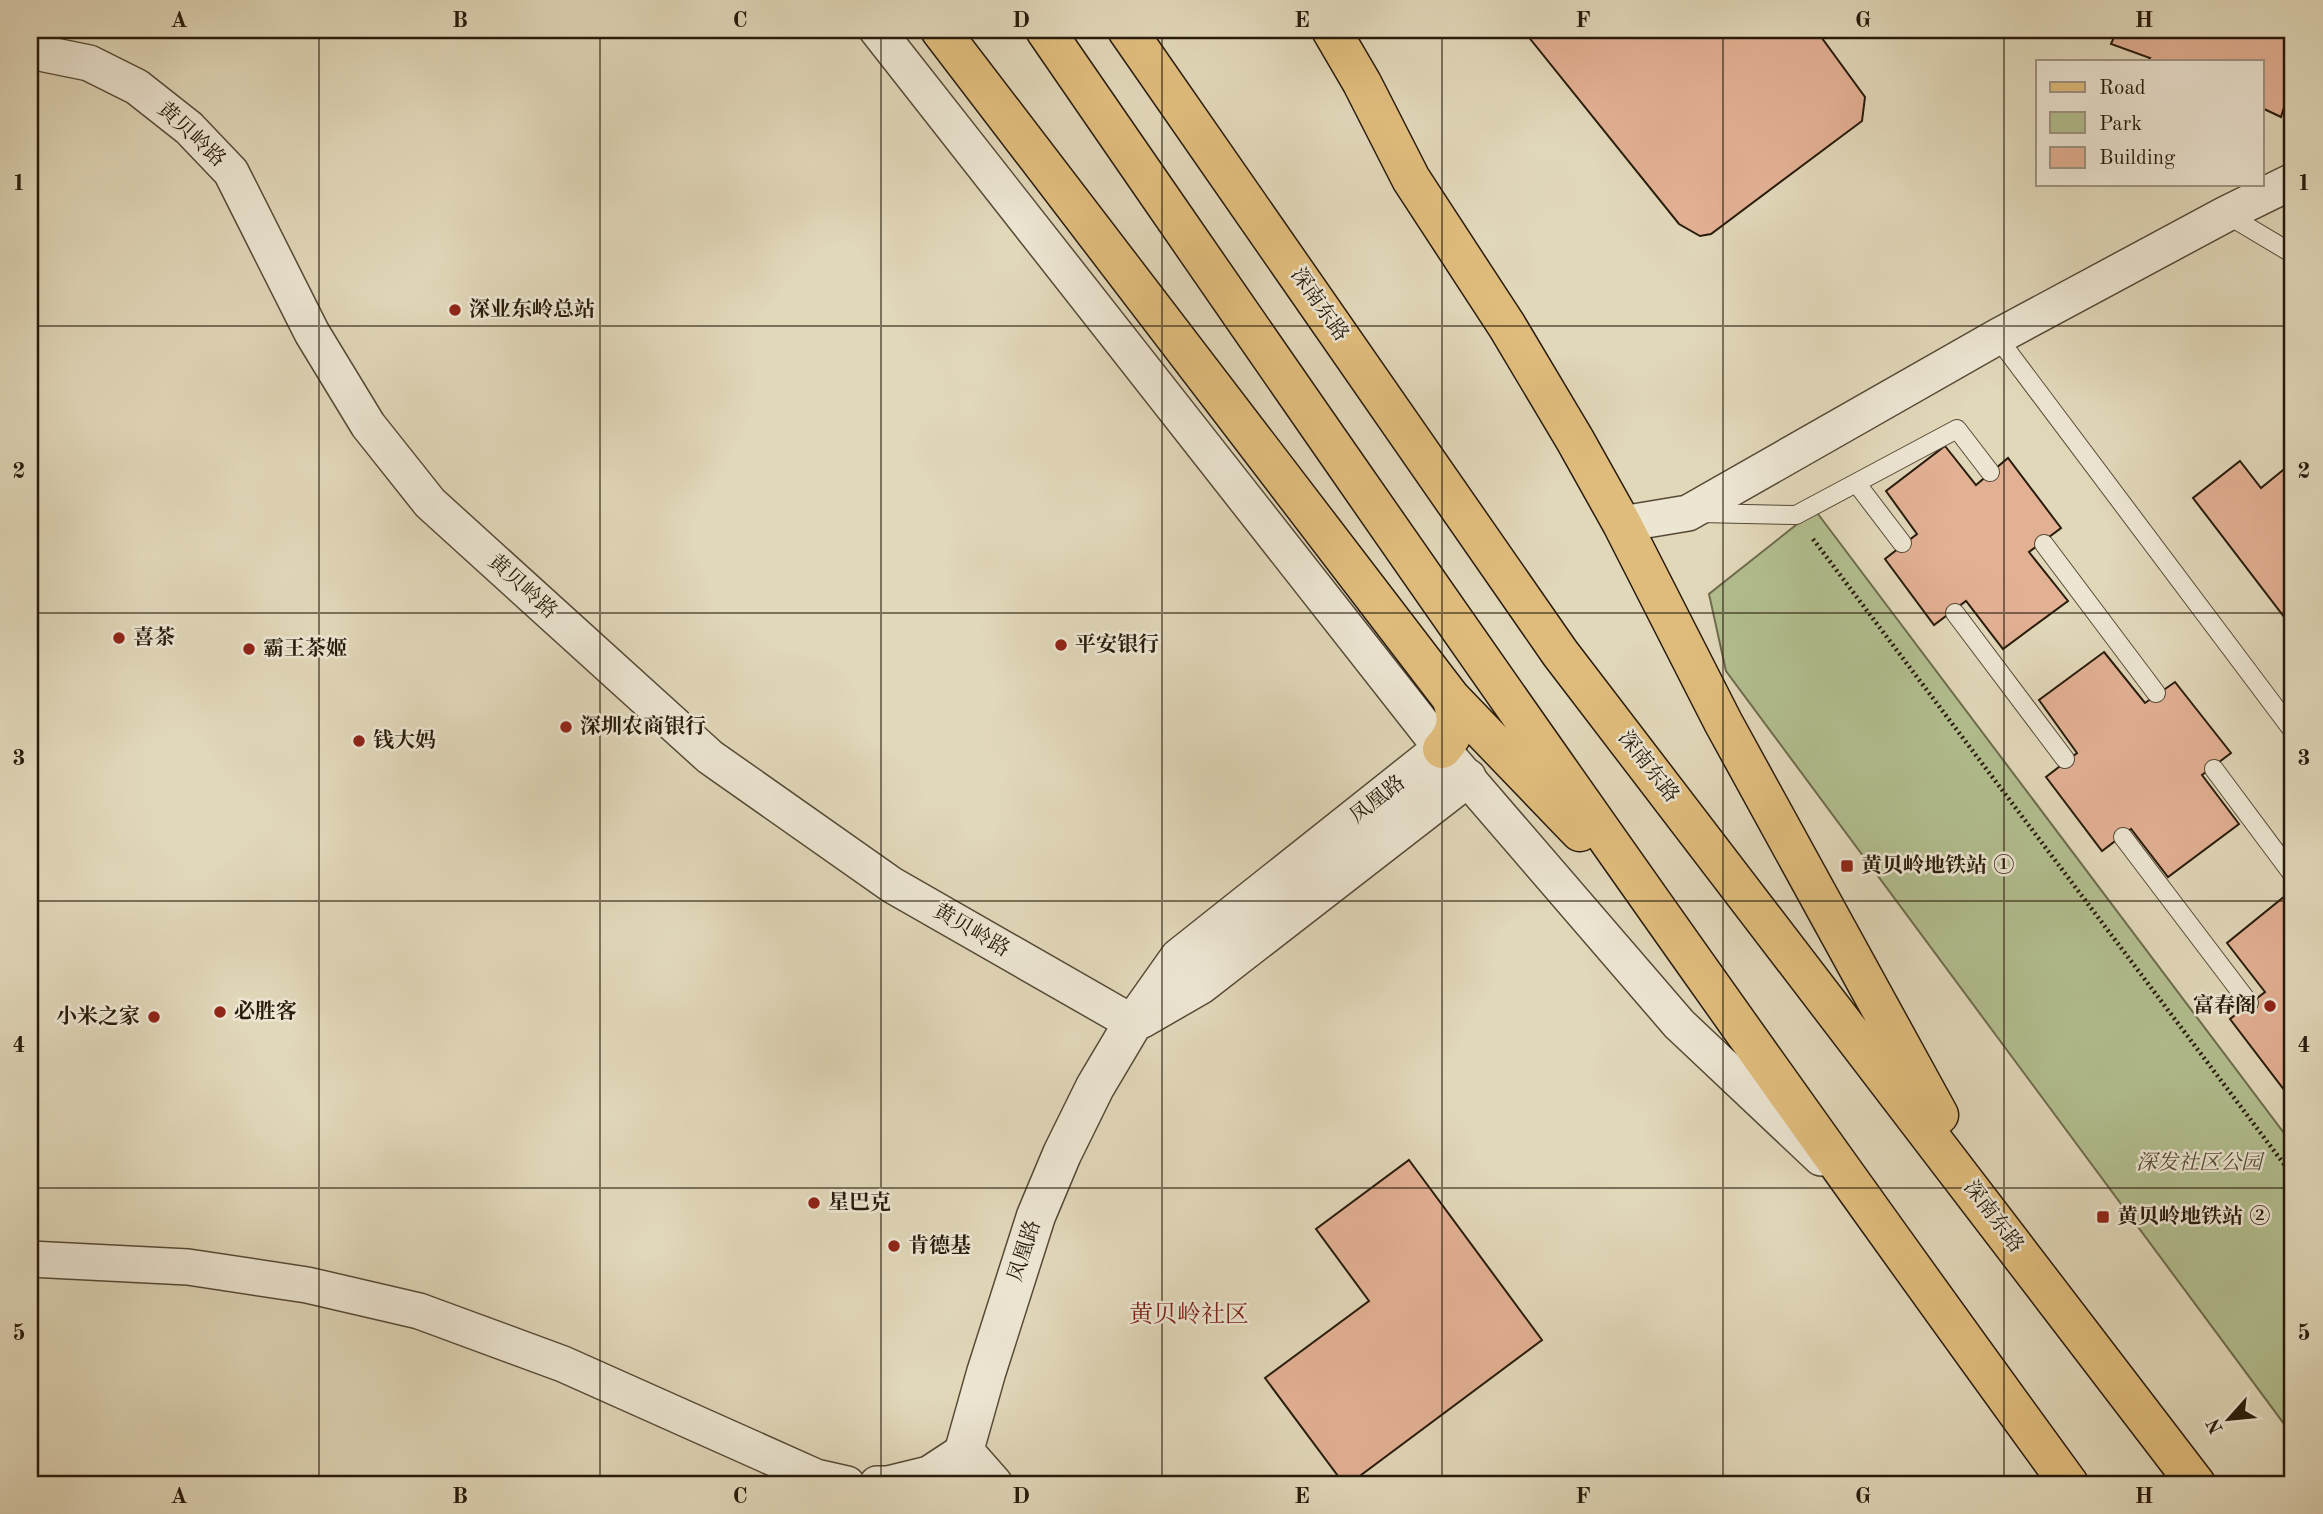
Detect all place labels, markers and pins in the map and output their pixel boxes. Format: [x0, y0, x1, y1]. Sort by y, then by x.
place label: 深业东岭总站 [469, 297, 595, 321]
marker: 深业东岭总站 [447, 302, 463, 318]
place label: 喜茶 [133, 626, 175, 649]
marker: 喜茶 [111, 630, 127, 646]
place label: 平安银行 [1075, 632, 1159, 656]
place label: 霸王茶姬 [263, 637, 347, 660]
marker: 平安银行 [1053, 637, 1069, 653]
marker: 霸王茶姬 [241, 641, 257, 657]
place label: 深圳农商银行 [580, 714, 706, 738]
marker: 深圳农商银行 [558, 719, 574, 735]
place label: 钱大妈 [373, 729, 436, 752]
marker: 钱大妈 [351, 733, 367, 749]
place label: 黄贝岭地铁站 ① [1861, 854, 2014, 877]
marker: 黄贝岭地铁站 ① [1839, 858, 1855, 874]
place label: 富春阁 [2193, 993, 2256, 1017]
marker: 富春阁 [2262, 998, 2278, 1014]
place label: 必胜客 [234, 999, 297, 1023]
place label: 小米之家 [56, 1004, 140, 1028]
marker: 必胜客 [212, 1004, 228, 1020]
marker: 小米之家 [146, 1009, 162, 1025]
place label: 星巴克 [828, 1191, 891, 1214]
marker: 星巴克 [806, 1195, 822, 1211]
place label: 黄贝岭地铁站 ② [2117, 1205, 2270, 1228]
marker: 黄贝岭地铁站 ② [2095, 1209, 2111, 1225]
place label: 肯德基 [908, 1234, 971, 1257]
marker: 肯德基 [886, 1238, 902, 1254]

